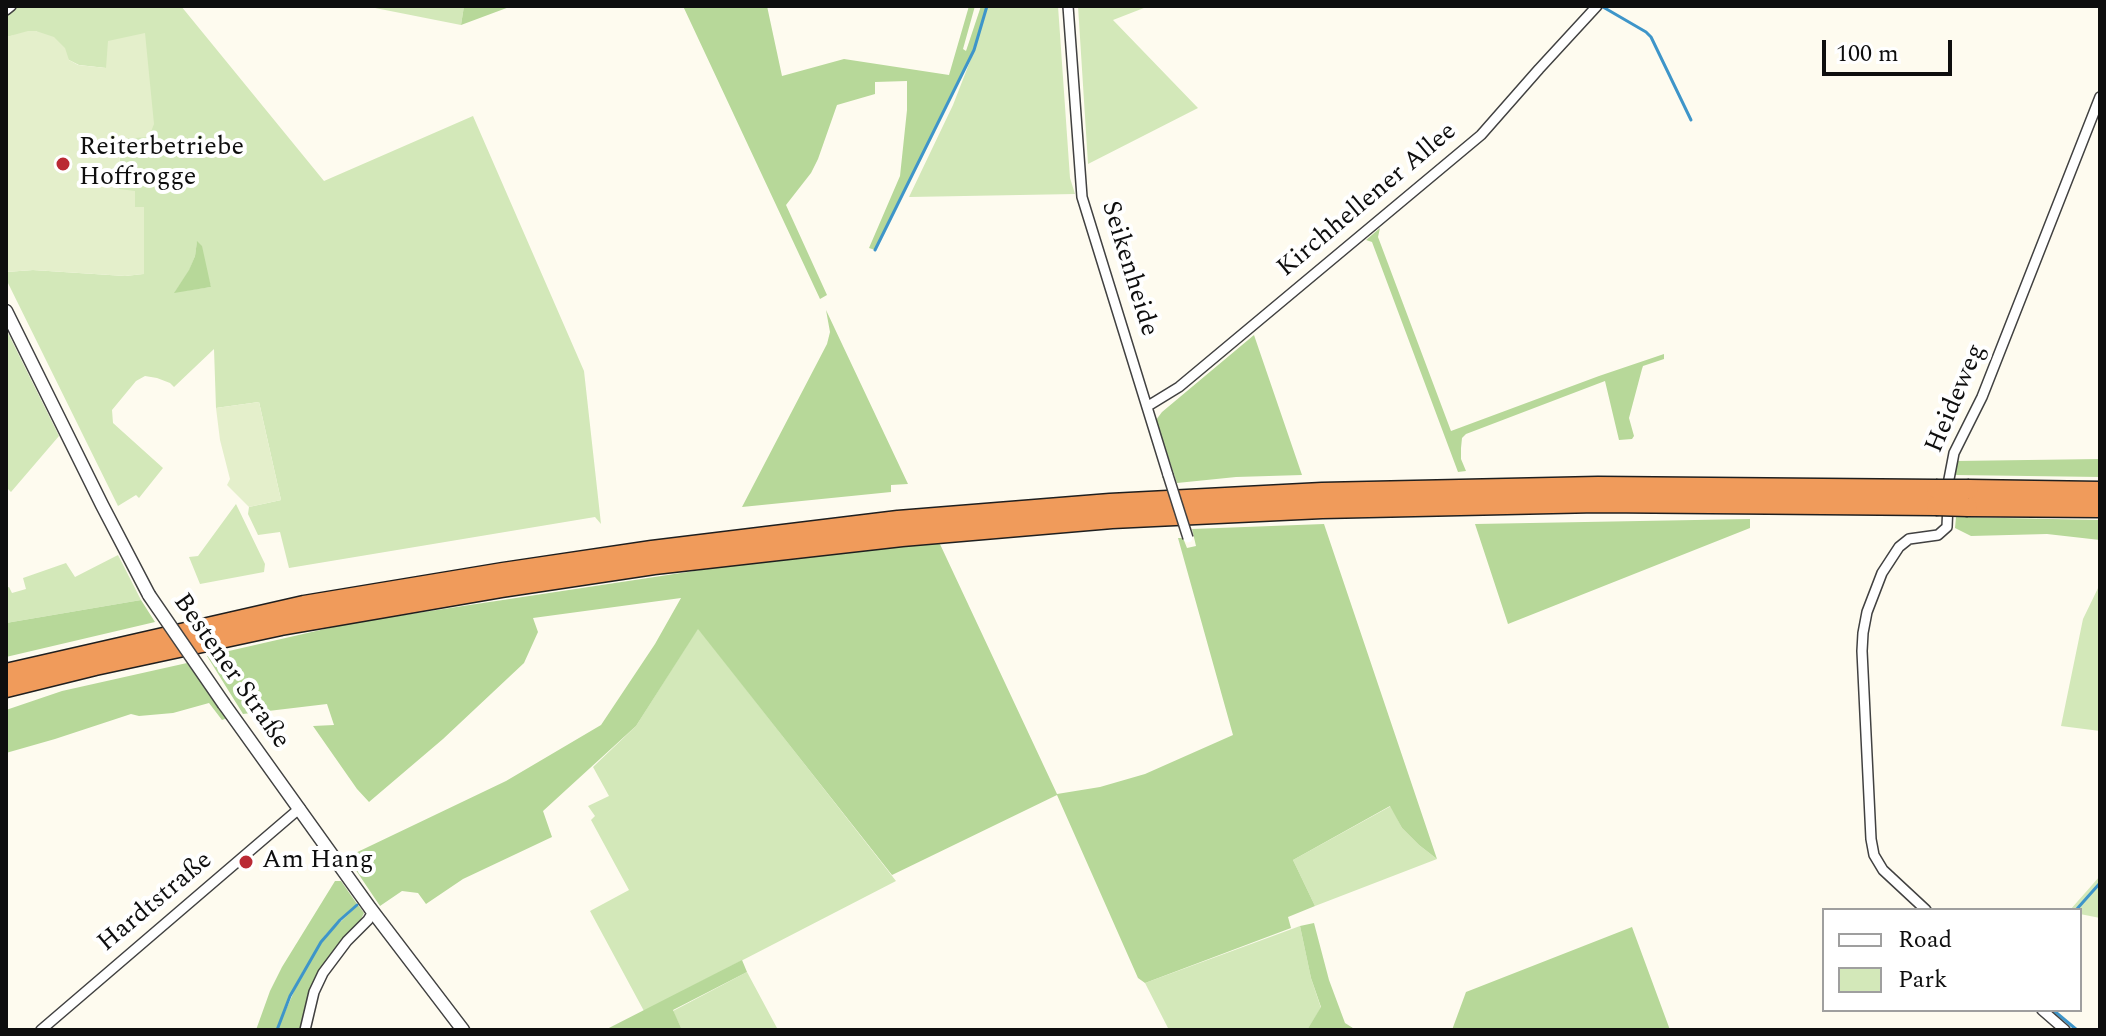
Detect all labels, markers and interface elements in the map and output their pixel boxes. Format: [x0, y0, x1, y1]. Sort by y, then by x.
scale bar [1826, 24, 1956, 74]
text: 100 m [1836, 36, 1899, 72]
street label: Kirchhellener Allee [1272, 117, 1464, 285]
place label: Reiterbetriebe Hoffrogge [79, 133, 244, 194]
marker: Reiterbetriebe Hoffrogge [54, 155, 72, 173]
street label: Seikenheide [1093, 198, 1163, 340]
street label: Heideweg [1920, 340, 1994, 458]
street label: Bestener Straße [165, 588, 295, 756]
street label: Hardtstraße [92, 846, 220, 960]
place label: Am Hang [262, 846, 373, 878]
marker: Am Hang [237, 853, 255, 871]
legend [1822, 908, 2082, 1012]
text: Road [1898, 922, 1952, 958]
text: Park [1898, 962, 1948, 998]

